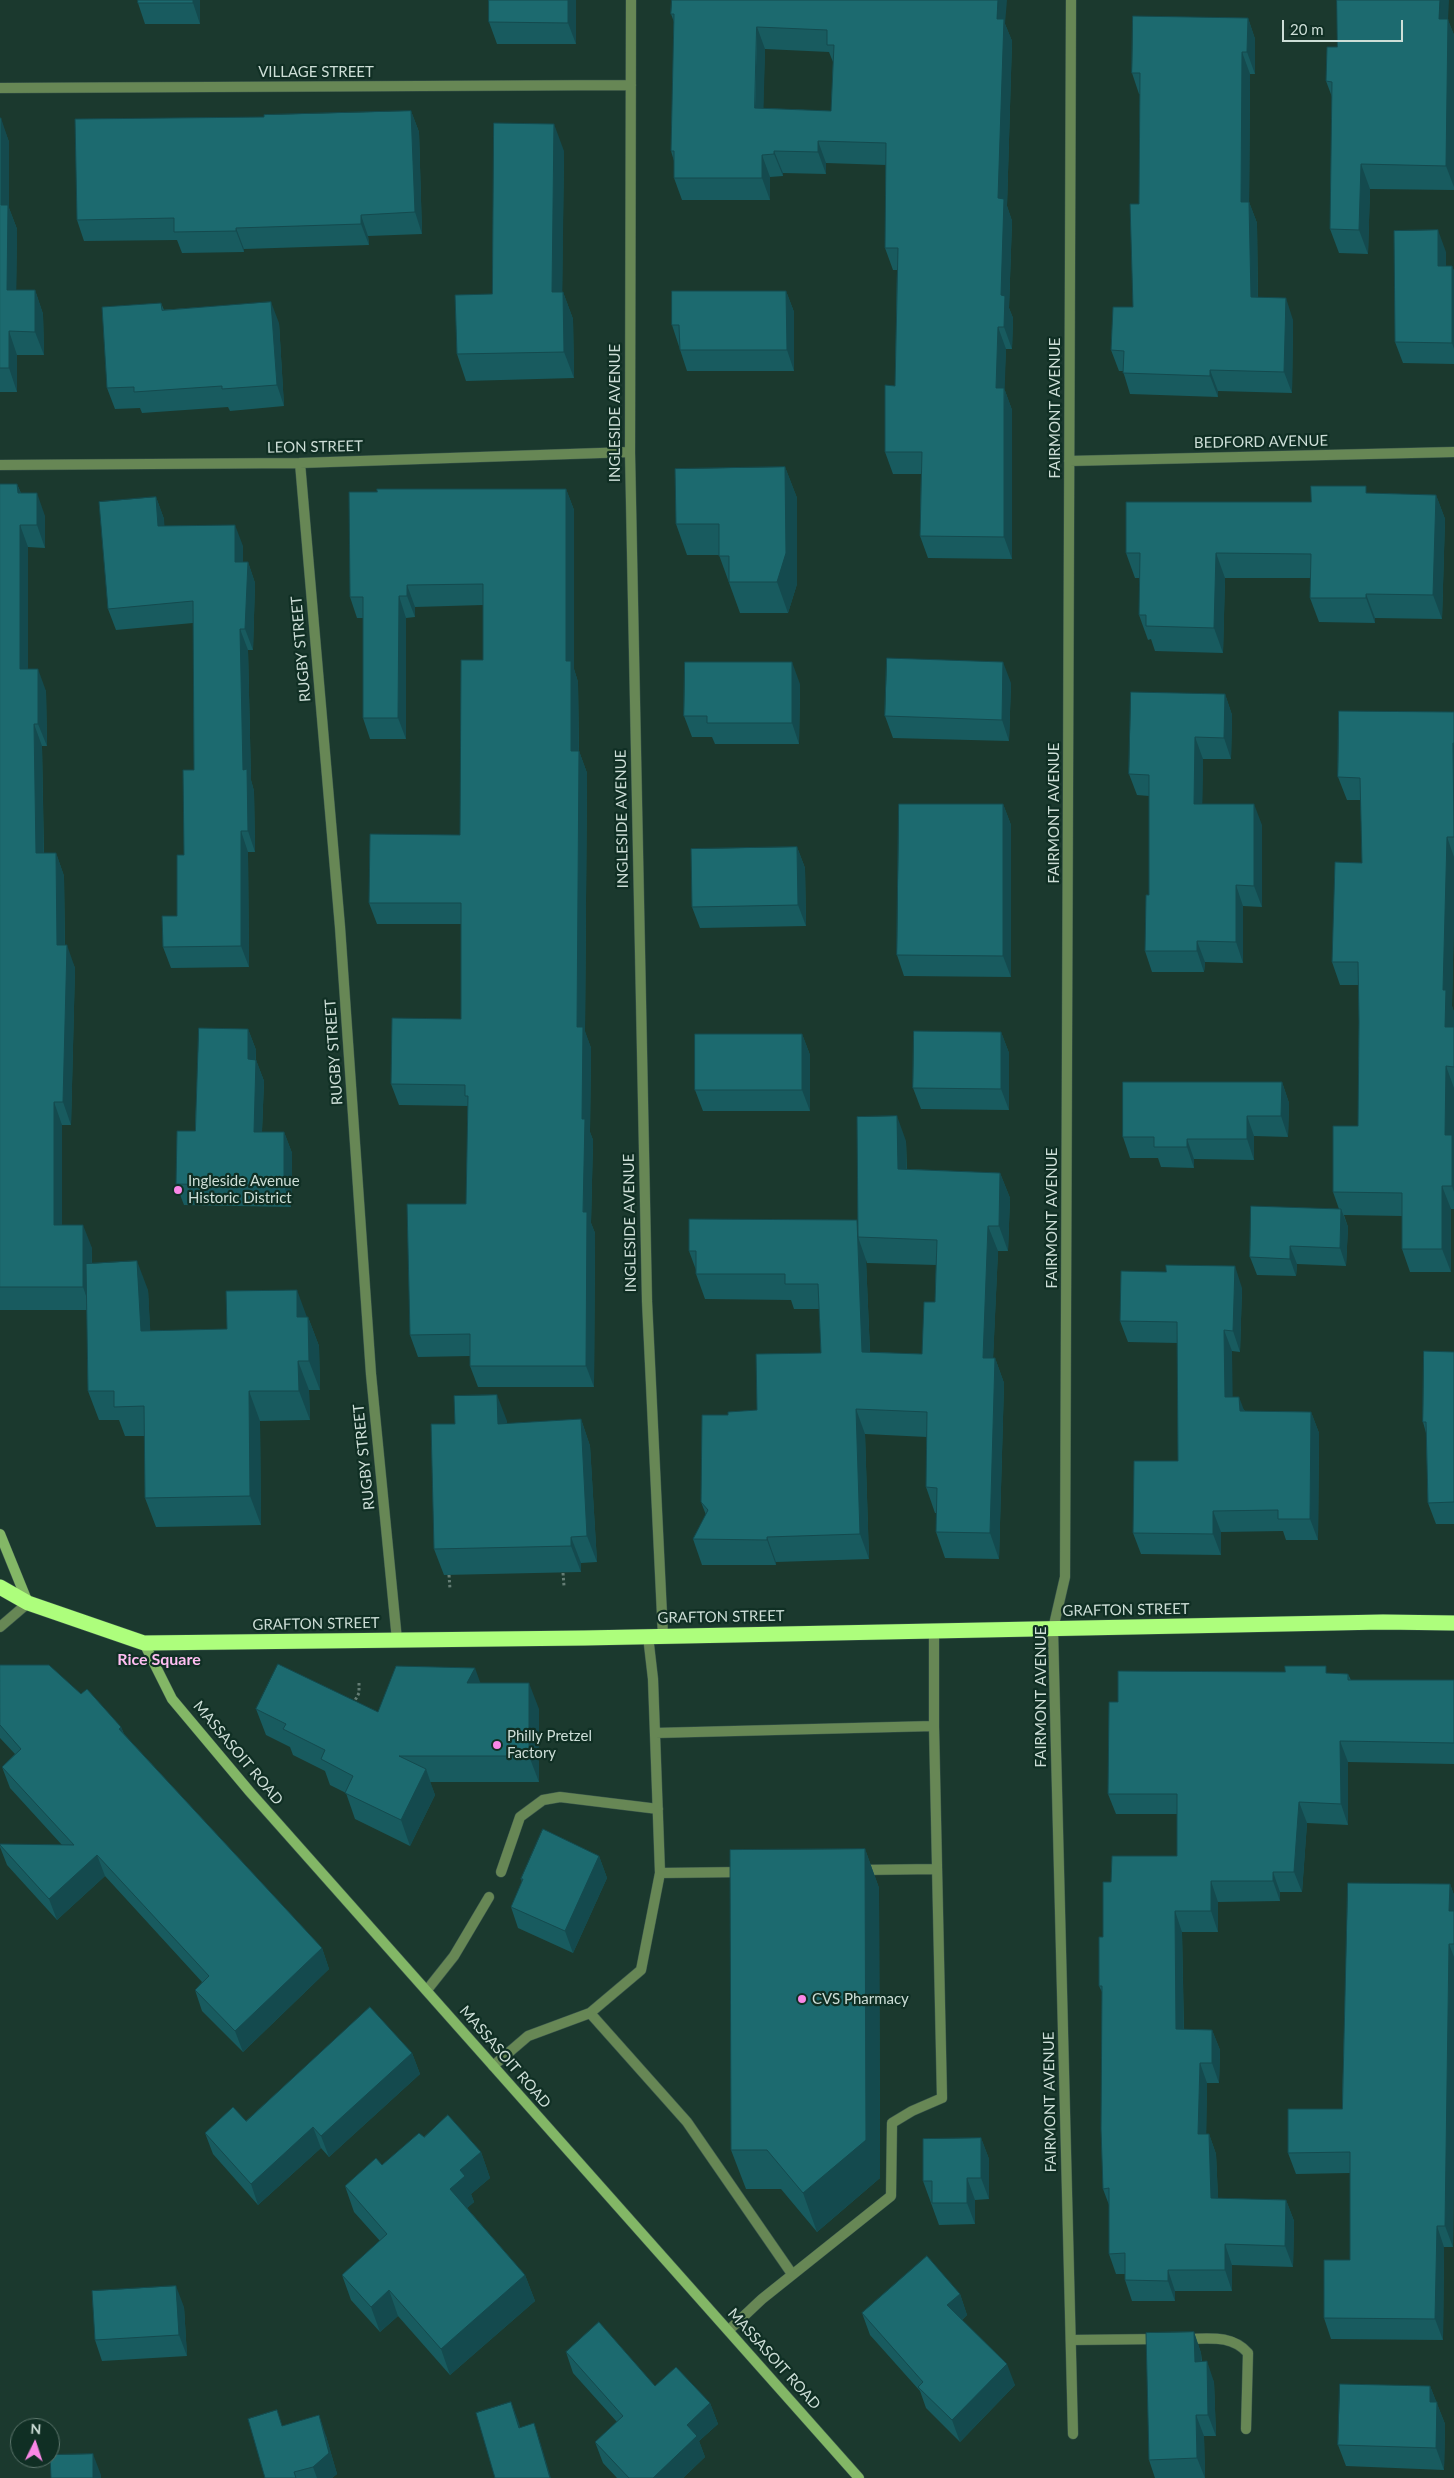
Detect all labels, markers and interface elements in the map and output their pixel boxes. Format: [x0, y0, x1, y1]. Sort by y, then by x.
scale bar [1284, 10, 1405, 42]
text: 20 m [1290, 20, 1324, 38]
street label: VILLAGE STREET [258, 63, 374, 81]
street label: FAIRMONT AVENUE [1046, 338, 1064, 478]
street label: INGLESIDE AVENUE [606, 344, 624, 482]
street label: BEDFORD AVENUE [1194, 432, 1328, 452]
street label: LEON STREET [267, 437, 363, 457]
street label: RUGBY STREET [287, 595, 315, 703]
street label: FAIRMONT AVENUE [1045, 743, 1063, 883]
street label: INGLESIDE AVENUE [612, 750, 632, 888]
street label: RUGBY STREET [321, 998, 347, 1106]
street label: FAIRMONT AVENUE [1043, 1148, 1061, 1288]
street label: INGLESIDE AVENUE [620, 1154, 640, 1292]
place label: Ingleside Avenue Historic District [188, 1172, 300, 1207]
marker: Ingleside Avenue Historic District [172, 1184, 184, 1196]
street label: RUGBY STREET [349, 1403, 379, 1511]
street label: GRAFTON STREET [1062, 1600, 1190, 1620]
street label: GRAFTON STREET [657, 1607, 785, 1627]
street label: GRAFTON STREET [252, 1614, 380, 1634]
street label: FAIRMONT AVENUE [1032, 1627, 1050, 1767]
district label: Rice Square [117, 1650, 201, 1670]
street label: MASSASOIT ROAD [189, 1697, 287, 1809]
place label: Philly Pretzel Factory [507, 1727, 592, 1762]
marker: Philly Pretzel Factory [491, 1739, 503, 1751]
place label: CVS Pharmacy [812, 1990, 909, 2008]
marker: CVS Pharmacy [796, 1993, 808, 2005]
street label: MASSASOIT ROAD [456, 2002, 554, 2112]
street label: FAIRMONT AVENUE [1040, 2031, 1060, 2173]
street label: MASSASOIT ROAD [724, 2305, 824, 2413]
north arrow [10, 2418, 60, 2468]
text: N [30, 2420, 42, 2437]

